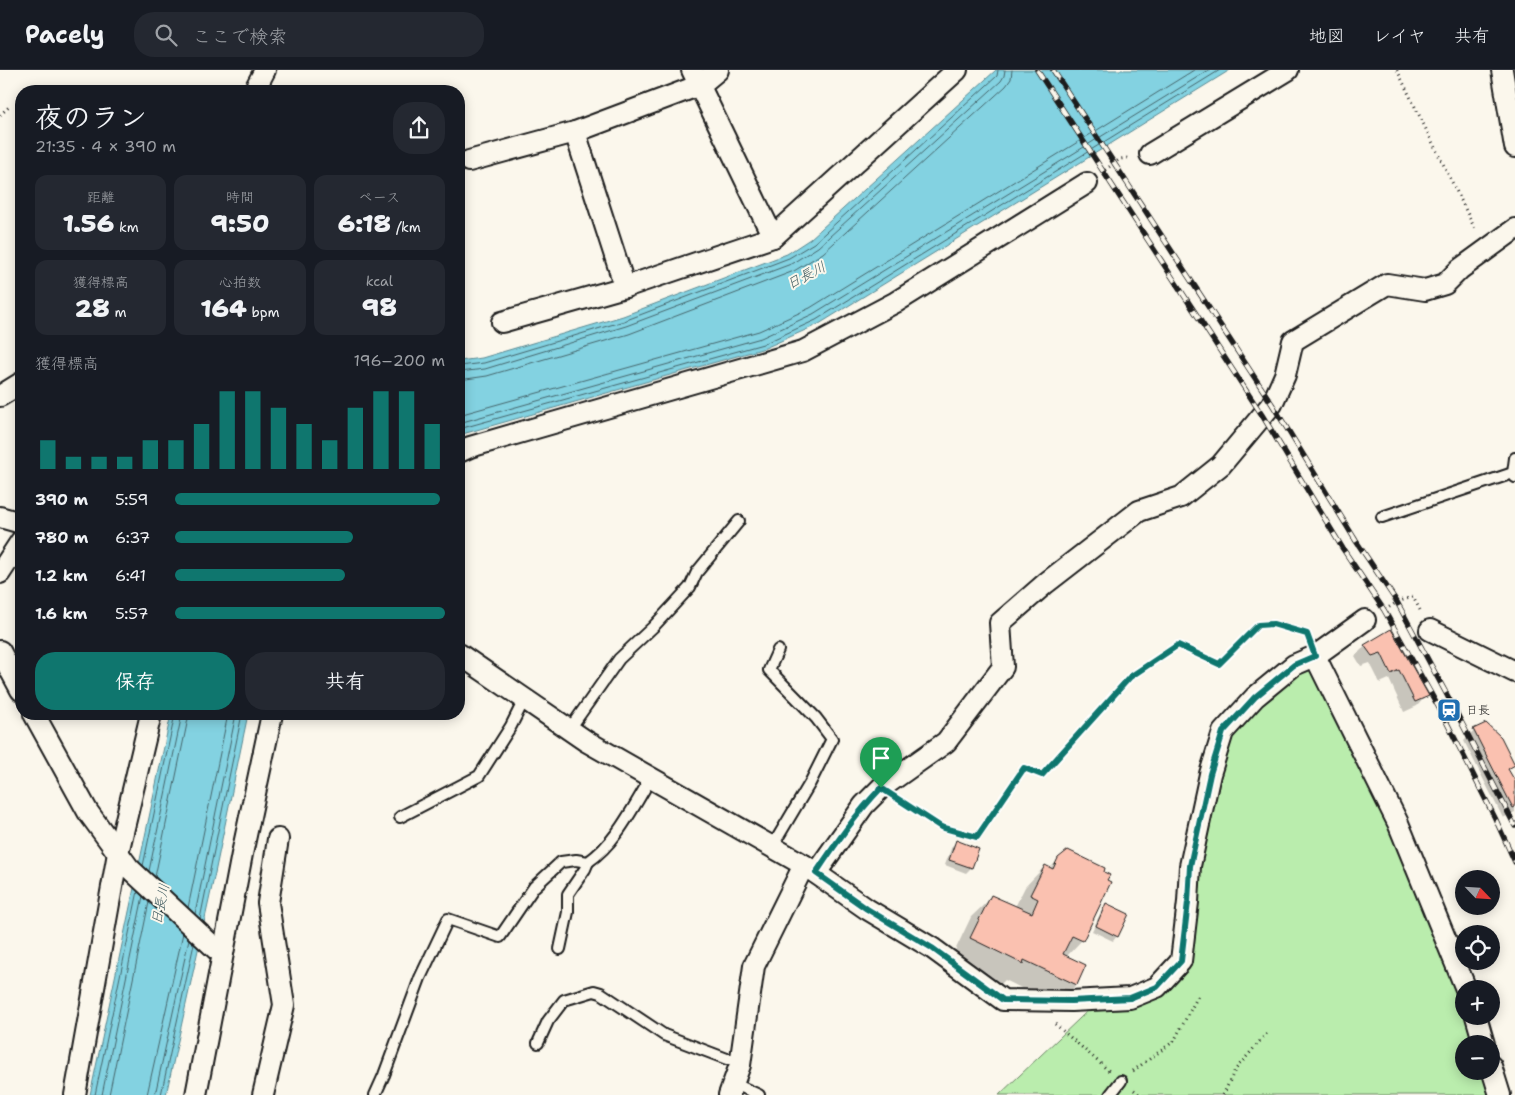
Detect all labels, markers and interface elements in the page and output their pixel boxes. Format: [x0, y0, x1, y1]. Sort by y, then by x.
search box [134, 12, 484, 57]
text: Pacely [25, 19, 104, 51]
icon: search [152, 21, 180, 49]
text: ここで検索 [192, 24, 287, 49]
text: 地図 [1309, 24, 1345, 48]
text: レイヤ [1373, 24, 1426, 48]
text: 共有 [1454, 24, 1490, 48]
text: 夜のラン [35, 98, 147, 136]
button: share [393, 102, 445, 154]
text: 21:35 · 4 × 390 m [35, 136, 176, 157]
text: 距離 [87, 188, 115, 206]
text: 時間 [226, 188, 254, 206]
text: ペース [359, 188, 400, 206]
text: 1.56 [62, 206, 114, 240]
text: 9:50 [211, 206, 269, 240]
text: 6:18 [338, 206, 391, 240]
text: km [114, 218, 139, 236]
text: /km [391, 218, 421, 236]
water label: 日長川 [783, 257, 829, 293]
text: kcal [366, 272, 393, 290]
text: 獲得標高 [73, 273, 129, 291]
text: 心拍数 [219, 273, 261, 291]
text: 98 [362, 290, 397, 324]
text: 28 [75, 291, 110, 325]
text: 164 [200, 291, 247, 325]
text: m [110, 303, 127, 321]
text: bpm [247, 303, 280, 321]
text: 196–200 m [354, 350, 445, 371]
text: 獲得標高 [35, 353, 99, 374]
text: 390 m [35, 489, 88, 510]
text: 5:59 [115, 489, 149, 510]
text: 780 m [35, 527, 88, 548]
text: 6:37 [115, 527, 150, 548]
text: 1.2 km [35, 565, 88, 586]
text: 6:41 [115, 565, 146, 586]
text: 1.6 km [35, 603, 87, 624]
text: 5:57 [115, 603, 148, 624]
button: 保存 [35, 652, 235, 710]
button: 共有 [245, 652, 445, 710]
station icon: 日長 [1436, 697, 1462, 723]
place label: 日長 [1466, 702, 1490, 718]
pin [860, 737, 902, 788]
icon: arrive [867, 744, 895, 772]
north arrow [1455, 870, 1500, 915]
map controls [1455, 870, 1500, 1080]
water label: 日長川 [147, 882, 173, 926]
button: locate [1455, 925, 1500, 970]
button: + [1455, 980, 1500, 1025]
button: − [1455, 1035, 1500, 1080]

